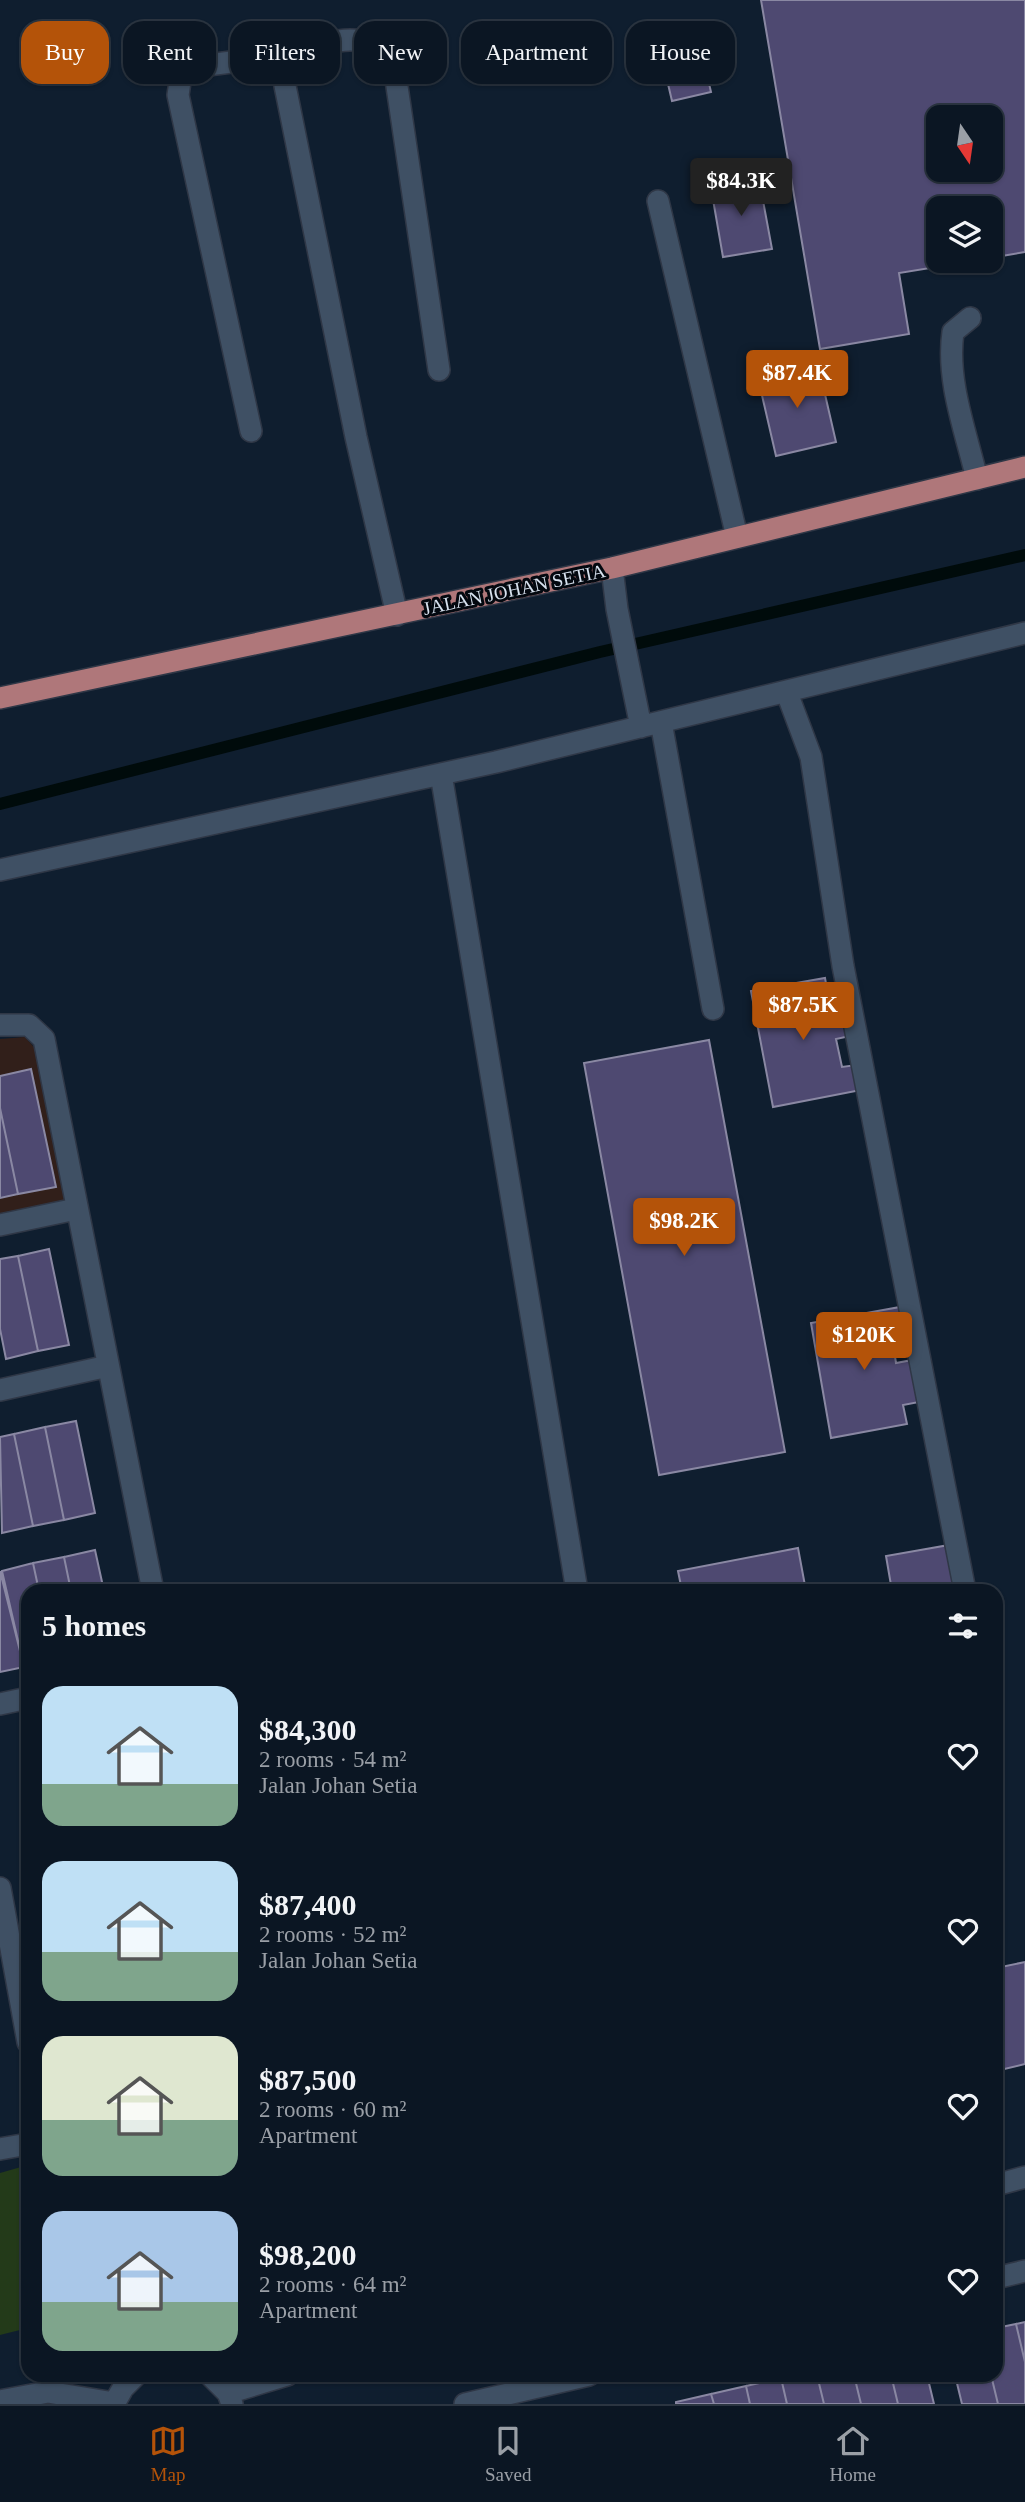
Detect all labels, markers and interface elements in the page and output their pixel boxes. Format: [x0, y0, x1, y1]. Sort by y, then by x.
chip: Buy [21, 21, 109, 84]
chip: Rent [123, 21, 216, 84]
chip: Filters [230, 21, 340, 84]
chip: New [354, 21, 447, 84]
chip: Apartment [461, 21, 612, 84]
chip: House [626, 21, 735, 84]
north arrow [926, 105, 1003, 182]
map controls [926, 105, 1003, 273]
pin: $84.3K [684, 158, 798, 218]
text: $84.3K [706, 168, 776, 193]
button: layers [926, 196, 1003, 273]
pin: $87.4K [740, 350, 854, 410]
text: $87.4K [762, 360, 832, 385]
street label: JALAN JOHAN SETIA [421, 560, 607, 619]
pin: $87.5K [746, 982, 860, 1042]
text: $87.5K [768, 992, 838, 1017]
pin: $98.2K [627, 1198, 741, 1258]
text: $98.2K [649, 1208, 719, 1233]
pin: $120K [815, 1312, 913, 1372]
text: $120K [832, 1322, 896, 1347]
icon: filters [944, 1607, 982, 1645]
text: 5 homes [42, 1609, 146, 1642]
text: $84,300 [259, 1713, 357, 1746]
icon: home [98, 1714, 182, 1798]
icon: heart [944, 1737, 982, 1775]
text: 2 rooms · 54 m² [259, 1747, 406, 1772]
text: Jalan Johan Setia [259, 1773, 417, 1798]
text: $87,400 [259, 1888, 357, 1921]
icon: home [98, 1889, 182, 1973]
icon: heart [944, 1912, 982, 1950]
text: 2 rooms · 52 m² [259, 1922, 406, 1947]
text: Jalan Johan Setia [259, 1948, 417, 1973]
text: $87,500 [259, 2063, 357, 2096]
icon: home [98, 2064, 182, 2148]
icon: heart [944, 2087, 982, 2125]
text: 2 rooms · 60 m² [259, 2097, 406, 2122]
text: Apartment [259, 2123, 357, 2148]
text: $98,200 [259, 2238, 357, 2271]
icon: home [98, 2239, 182, 2323]
icon: heart [944, 2262, 982, 2300]
text: 2 rooms · 64 m² [259, 2272, 406, 2297]
text: Apartment [259, 2298, 357, 2323]
tab: Map [149, 2422, 187, 2486]
tab: Saved [485, 2422, 531, 2486]
tab: Home [830, 2422, 876, 2486]

